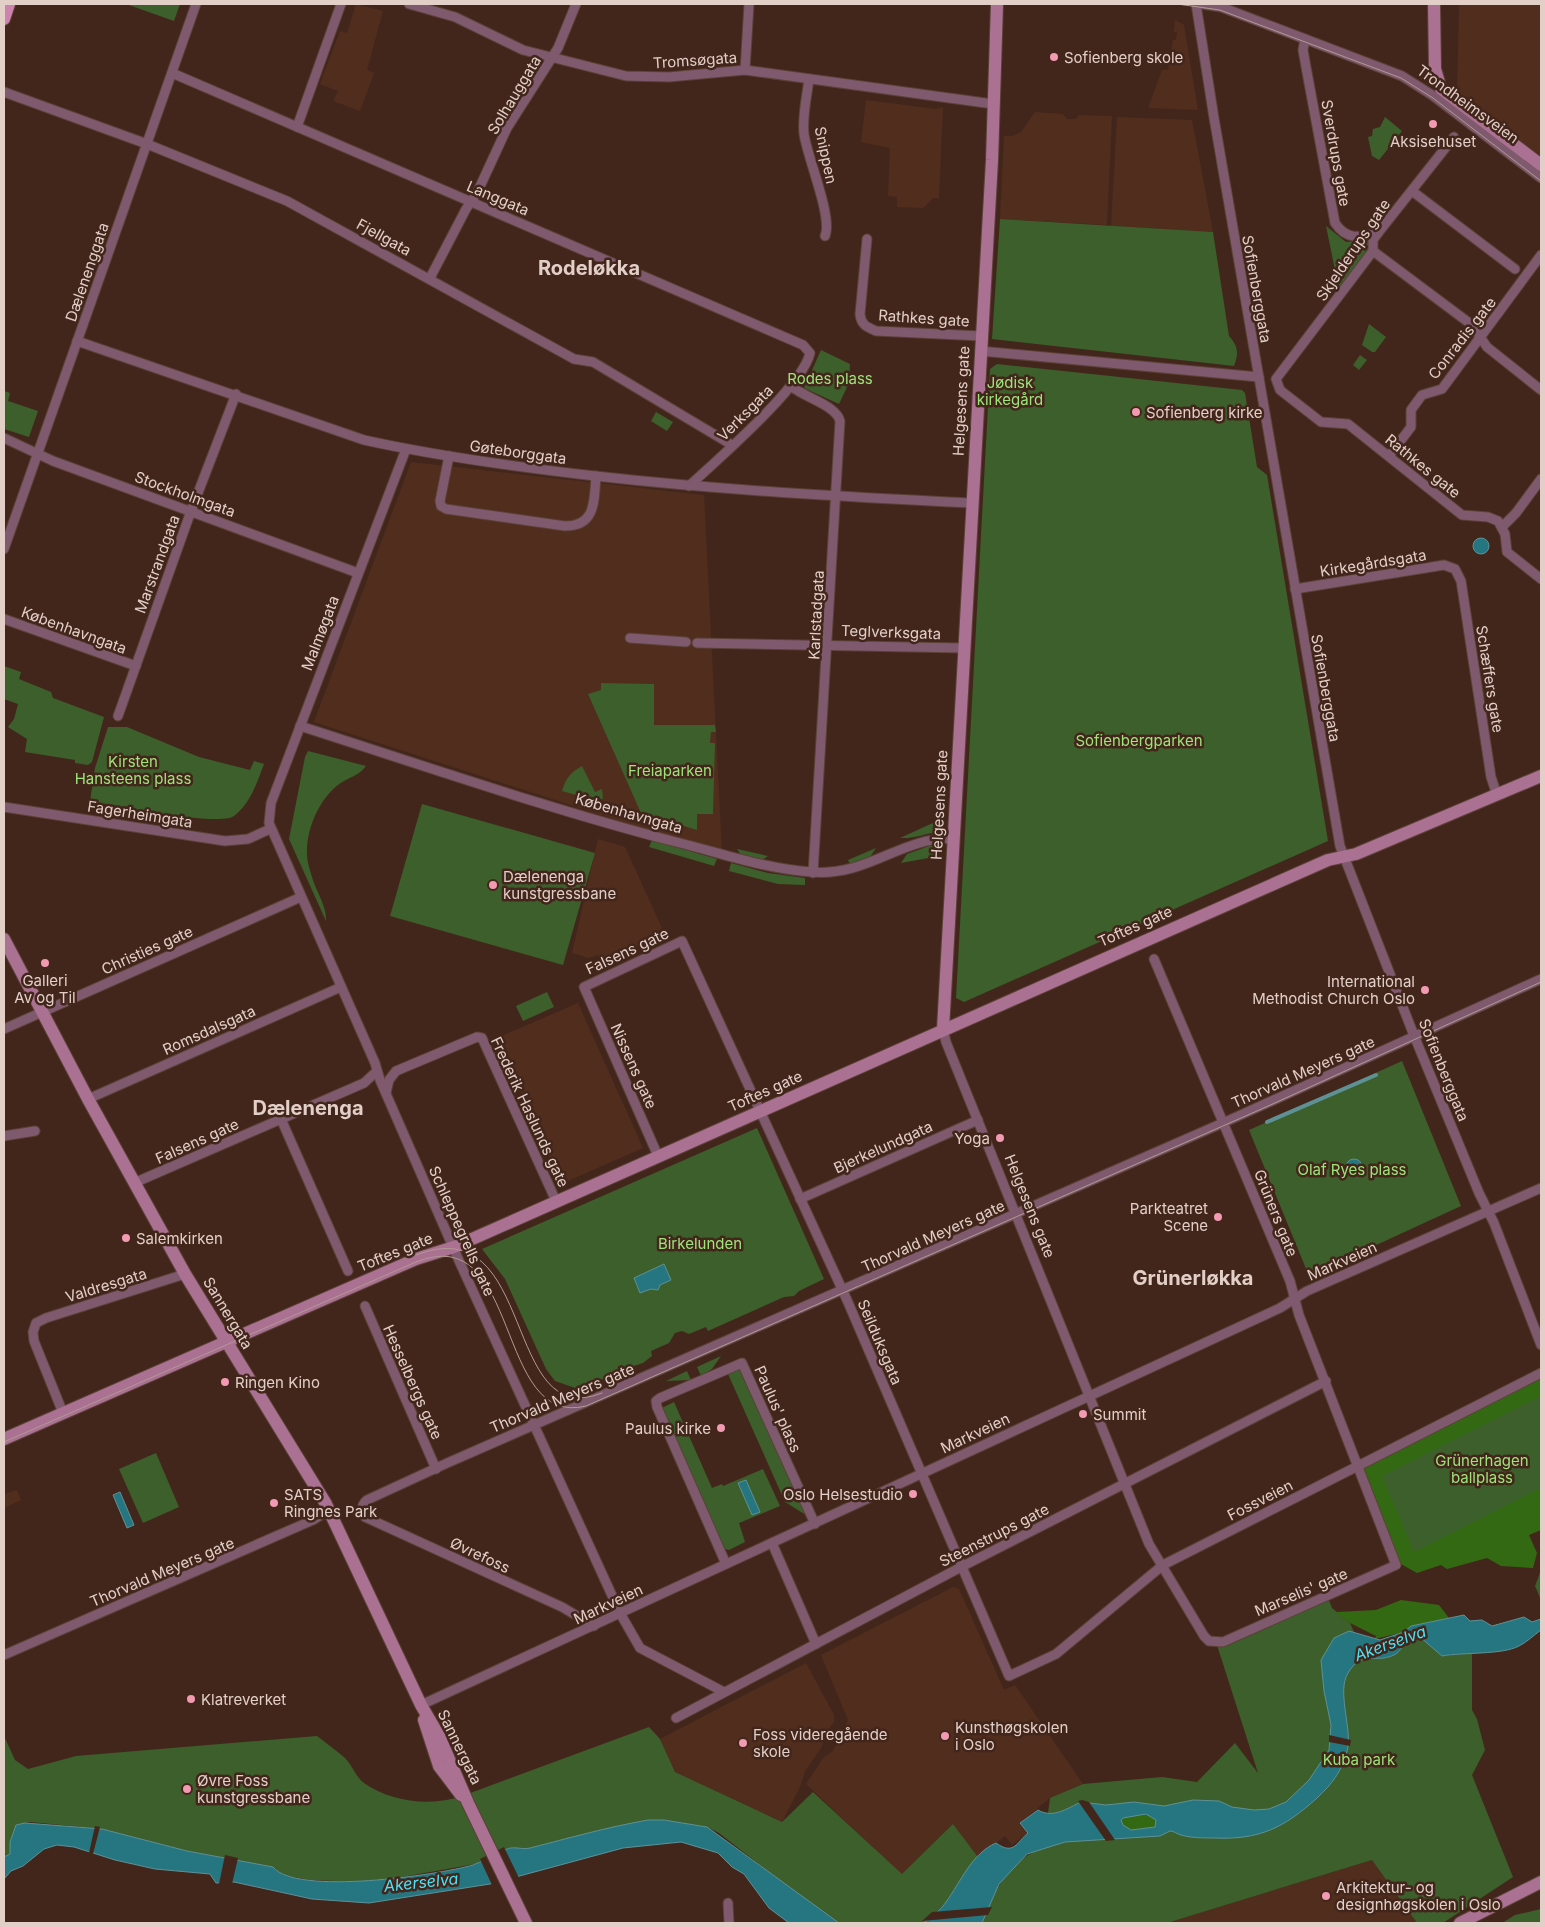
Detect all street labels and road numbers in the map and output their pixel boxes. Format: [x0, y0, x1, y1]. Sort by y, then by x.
street label: Tromsøgata [652, 48, 738, 72]
street label: Solhauggata [483, 52, 545, 138]
street label: Trondheimsveien [1413, 61, 1523, 147]
street label: Sverdrups gate [1317, 98, 1355, 208]
street label: Snippen [811, 125, 841, 185]
street label: Langgata [464, 176, 532, 220]
street label: Skjelderups gate [1312, 195, 1394, 305]
street label: Fjellgata [353, 214, 415, 260]
street label: Dælenenggata [61, 220, 113, 324]
street label: Sofienberggata [1238, 234, 1276, 344]
street label: Conradis gate [1424, 293, 1500, 383]
street label: Rathkes gate [878, 305, 970, 331]
street label: Helgesens gate [949, 345, 973, 457]
street label: Verksgata [713, 381, 777, 445]
street label: Rathkes gate [1381, 430, 1465, 502]
street label: Gøteborggata [468, 436, 568, 468]
street label: Stockholmgata [132, 467, 238, 521]
street label: Marstrandgata [130, 512, 184, 616]
street label: Kirkegårdsgata [1318, 545, 1428, 581]
street label: Karlstadgata [804, 570, 828, 660]
street label: Malmøgata [297, 593, 343, 673]
street label: Københavngata [19, 602, 129, 658]
street label: Teglverksgata [841, 621, 941, 643]
street label: Schæffers gate [1472, 624, 1508, 734]
street label: Sofienberggata [1307, 633, 1345, 743]
street label: Helgesens gate [927, 749, 951, 861]
street label: Københavngata [573, 789, 685, 837]
street label: Fagerheimgata [86, 796, 194, 832]
street label: Toftes gate [1095, 901, 1175, 951]
street label: Christies gate [98, 921, 196, 979]
street label: Falsens gate [582, 924, 672, 978]
street label: Romsdalsgata [160, 1001, 258, 1059]
street label: Sofienberggata [1415, 1016, 1473, 1124]
street label: Nissens gate [607, 1020, 661, 1112]
street label: Thorvald Meyers gate [1228, 1032, 1378, 1112]
street label: Frederik Haslunds gate [487, 1034, 573, 1190]
street label: Toftes gate [725, 1066, 805, 1116]
street label: Falsens gate [152, 1114, 242, 1168]
street label: Bjerkelundgata [831, 1117, 935, 1177]
street label: Helgesens gate [1001, 1151, 1059, 1261]
street label: Schleppegrells gate [425, 1163, 499, 1299]
street label: Grüners gate [1250, 1167, 1302, 1259]
street label: Thorvald Meyers gate [858, 1196, 1008, 1276]
street label: Toftes gate [355, 1228, 435, 1276]
street label: Markveien [1304, 1237, 1380, 1285]
street label: Valdresgata [63, 1264, 149, 1306]
street label: Sannergata [199, 1273, 257, 1353]
street label: Seilduksgata [854, 1296, 906, 1388]
street label: Hesselbergs gate [379, 1322, 447, 1442]
street label: Thorvald Meyers gate [487, 1359, 637, 1437]
street label: Paulus' plass [750, 1363, 806, 1455]
street label: Markveien [937, 1409, 1013, 1457]
street label: Fossveien [1224, 1475, 1296, 1525]
street label: Steenstrups gate [936, 1499, 1052, 1571]
street label: Thorvald Meyers gate [87, 1533, 237, 1611]
street label: Øvrefoss [447, 1533, 513, 1577]
street label: Marselis' gate [1252, 1564, 1350, 1620]
street label: Markveien [570, 1580, 646, 1628]
street label: Sannergata [434, 1706, 486, 1788]

